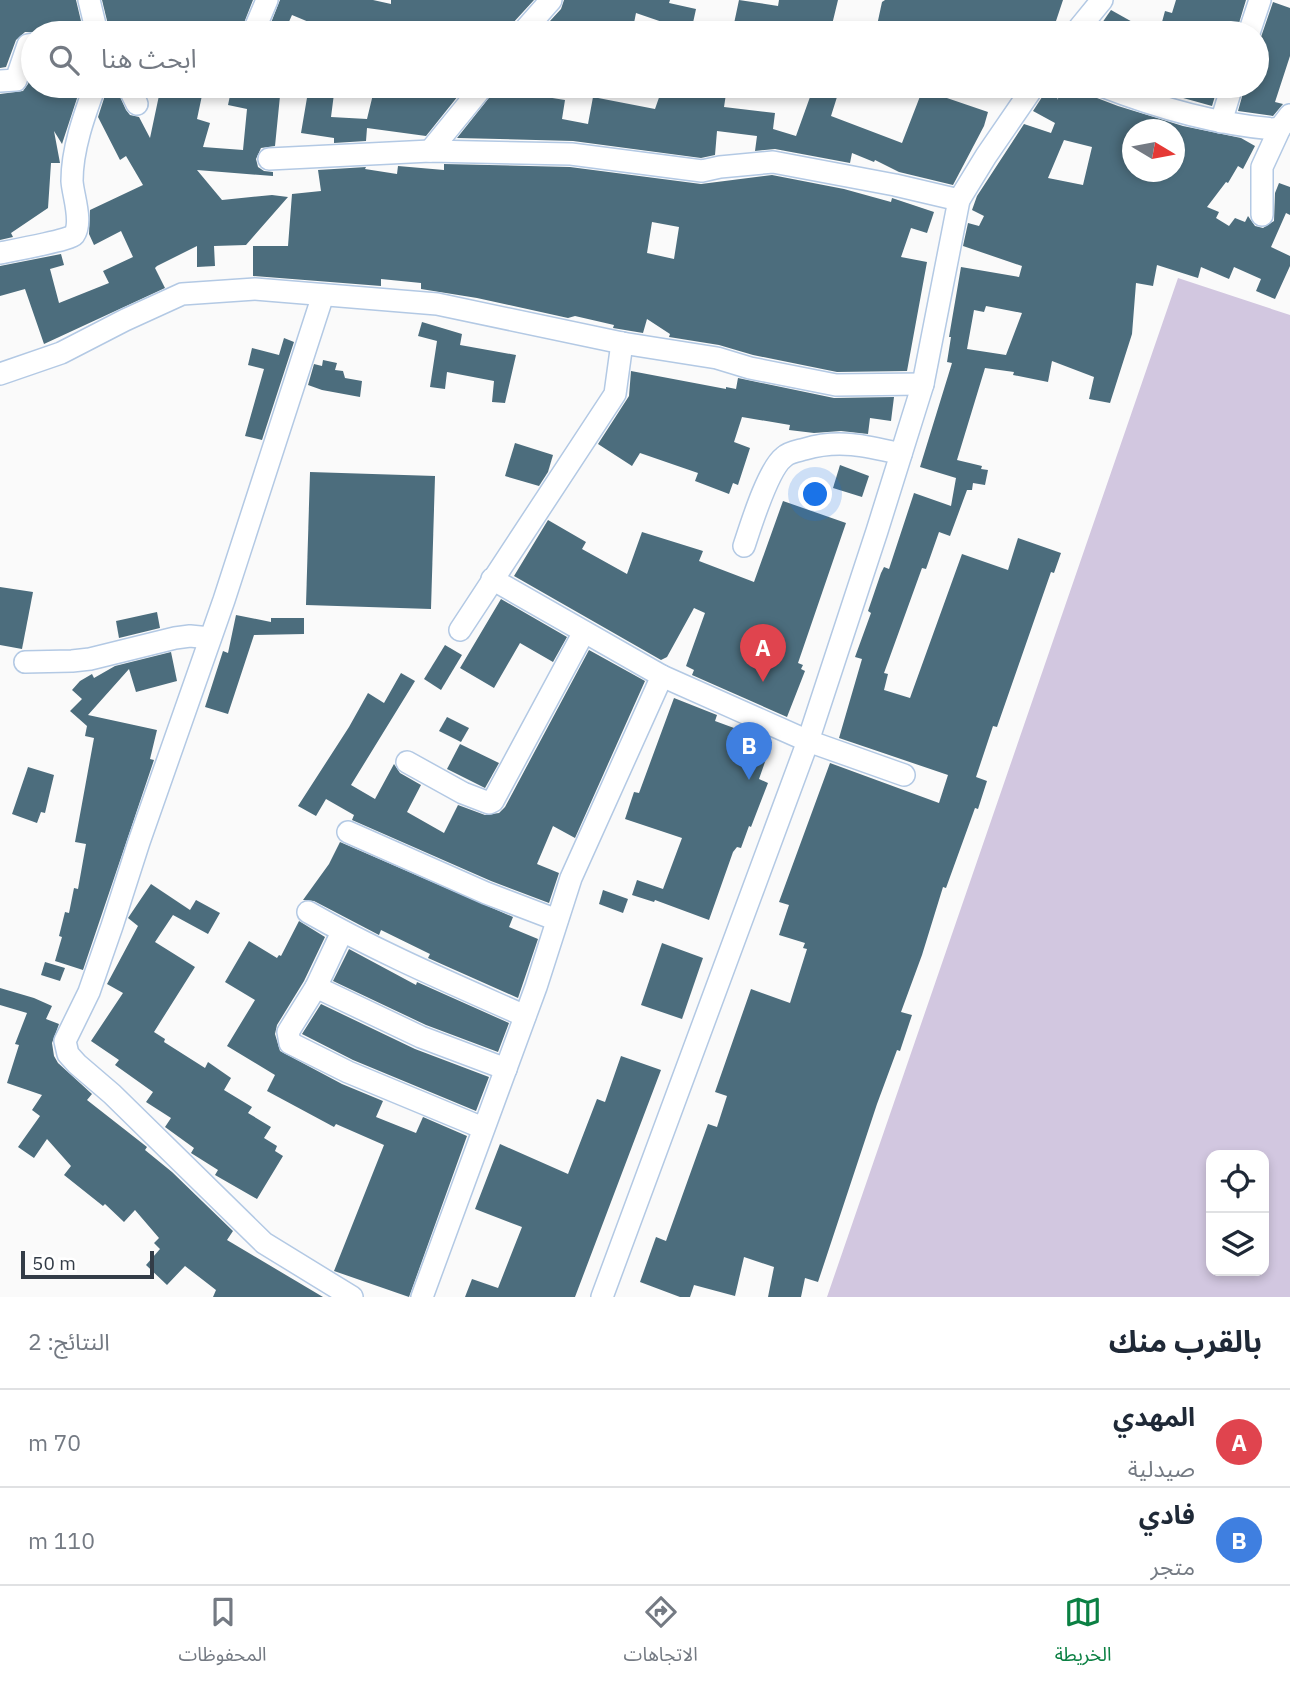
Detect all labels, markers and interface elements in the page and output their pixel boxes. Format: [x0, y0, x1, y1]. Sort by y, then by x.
search box [21, 21, 1269, 98]
icon: search [45, 41, 83, 79]
text: ابحث هنا [101, 41, 197, 75]
north arrow [1122, 119, 1185, 182]
your location [798, 477, 832, 511]
pin: A [740, 624, 786, 682]
pin: B [726, 722, 772, 780]
map controls [1206, 1150, 1269, 1276]
button: locate [1206, 1150, 1269, 1213]
button: layers [1206, 1213, 1269, 1276]
scale bar [21, 1248, 154, 1280]
text: 50 m [32, 1251, 76, 1275]
text: بالقرب منك [1109, 1321, 1262, 1360]
text: النتائج: 2 [28, 1326, 110, 1356]
text: المهدي [1113, 1399, 1195, 1433]
text: 70 m [28, 1427, 81, 1457]
text: A [1231, 1427, 1247, 1457]
text: صيدلية [1128, 1453, 1195, 1483]
text: فادي [1139, 1497, 1195, 1531]
text: 110 m [28, 1525, 95, 1555]
text: B [1231, 1525, 1247, 1555]
text: متجر [1151, 1551, 1195, 1581]
tab: المحفوظات [178, 1593, 267, 1675]
tab: الاتجاهات [624, 1593, 698, 1675]
tab: الخريطة [1055, 1593, 1112, 1675]

